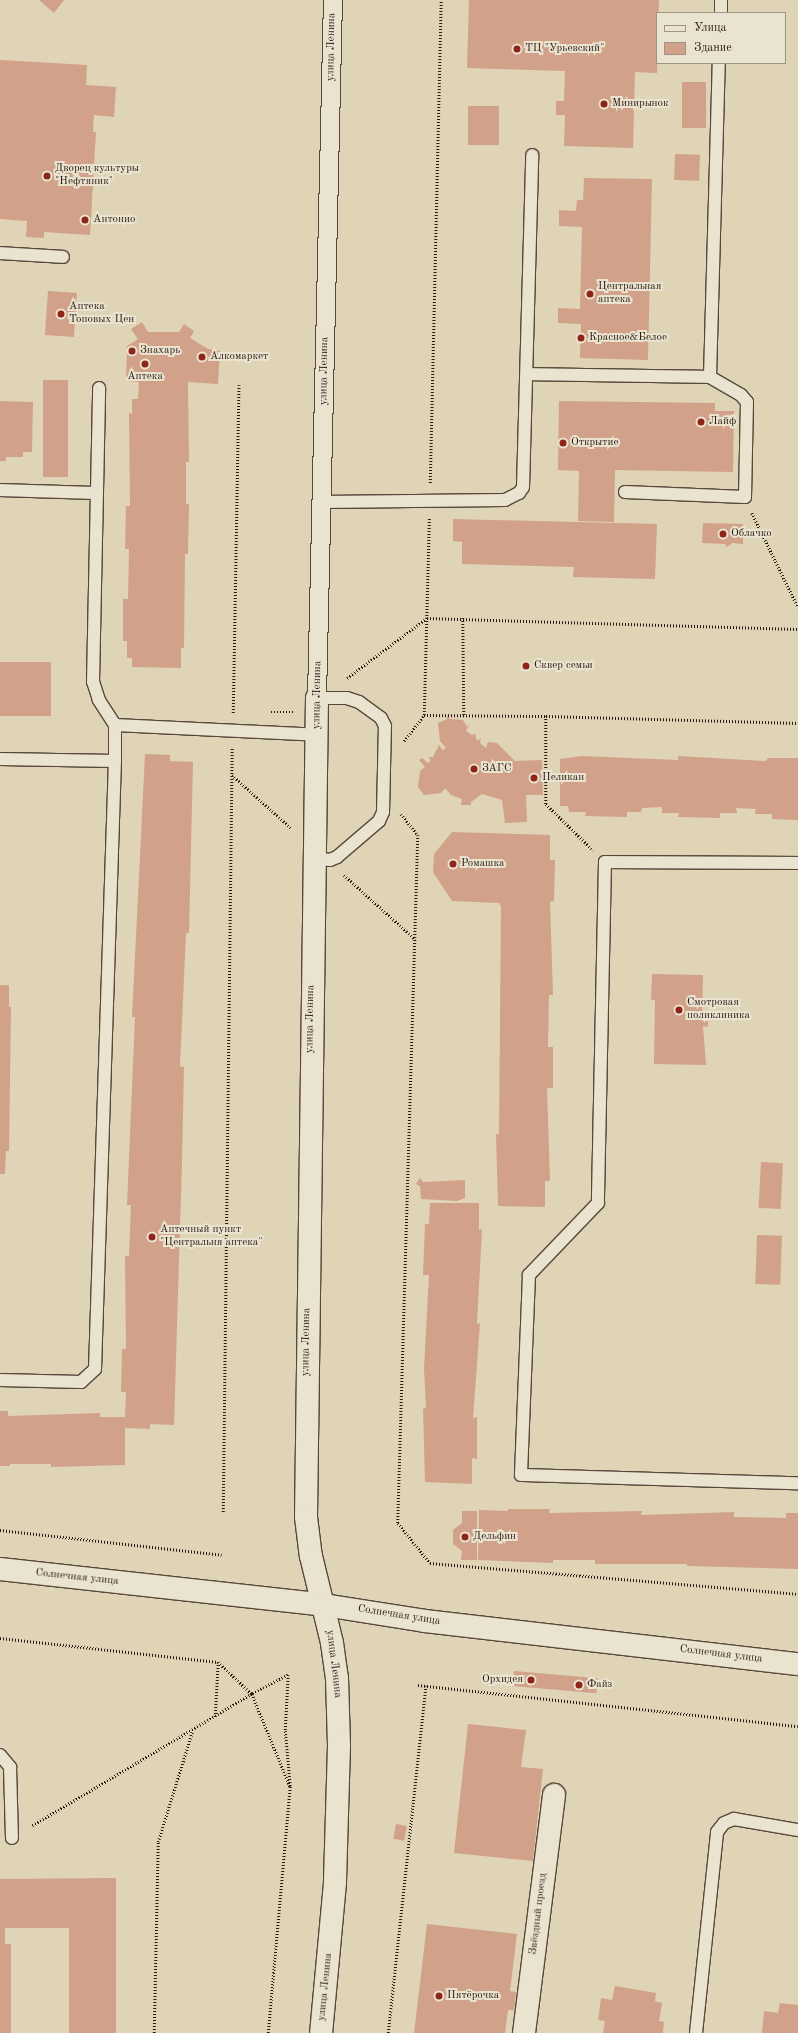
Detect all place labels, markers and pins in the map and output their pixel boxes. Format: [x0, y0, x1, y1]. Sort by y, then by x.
place label: ТЦ "Урьевский" [525, 42, 604, 56]
marker: ТЦ "Урьевский" [512, 44, 522, 54]
place label: Минирынок [612, 97, 668, 111]
marker: Минирынок [599, 99, 609, 109]
place label: Дворец культуры "Нефтяник" [55, 163, 139, 189]
marker: Дворец культуры "Нефтяник" [42, 171, 52, 181]
place label: Антонио [93, 213, 135, 227]
marker: Антонио [80, 215, 90, 225]
place label: Центральная аптека [598, 281, 661, 307]
marker: Центральная аптека [585, 289, 595, 299]
place label: Аптека Топовых Цен [69, 301, 134, 327]
marker: Аптека Топовых Цен [56, 309, 66, 319]
place label: Красное&Белое [589, 331, 667, 345]
marker: Красное&Белое [576, 333, 586, 343]
place label: Знахарь [140, 344, 180, 358]
marker: Знахарь [127, 346, 137, 356]
place label: Алкомаркет [210, 350, 268, 364]
marker: Алкомаркет [197, 352, 207, 362]
marker: Аптека [140, 359, 150, 369]
place label: Аптека [127, 370, 163, 384]
place label: Лайф [709, 415, 736, 429]
marker: Лайф [696, 417, 706, 427]
place label: Открытие [571, 436, 619, 450]
marker: Открытие [558, 438, 568, 448]
place label: Облачко [731, 527, 772, 541]
marker: Облачко [718, 529, 728, 539]
place label: Сквер семьи [534, 659, 593, 673]
marker: Сквер семьи [521, 661, 531, 671]
place label: ЗАГС [482, 762, 511, 776]
marker: ЗАГС [469, 764, 479, 774]
place label: Пеликан [542, 771, 584, 785]
marker: Пеликан [529, 773, 539, 783]
place label: Ромашка [461, 857, 504, 871]
marker: Ромашка [448, 859, 458, 869]
place label: Смотровая поликлиника [687, 997, 750, 1023]
marker: Смотровая поликлиника [674, 1005, 684, 1015]
place label: Аптечный пункт "Центральня аптека" [160, 1224, 262, 1250]
marker: Аптечный пункт "Центральня аптека" [147, 1232, 157, 1242]
place label: Дельфин [473, 1530, 516, 1544]
marker: Дельфин [460, 1532, 470, 1542]
place label: Орхидея [482, 1673, 523, 1687]
marker: Орхидея [526, 1675, 536, 1685]
place label: Файз [587, 1678, 612, 1692]
marker: Файз [574, 1680, 584, 1690]
place label: Пятёрочка [447, 1989, 499, 2003]
marker: Пятёрочка [434, 1991, 444, 2001]

